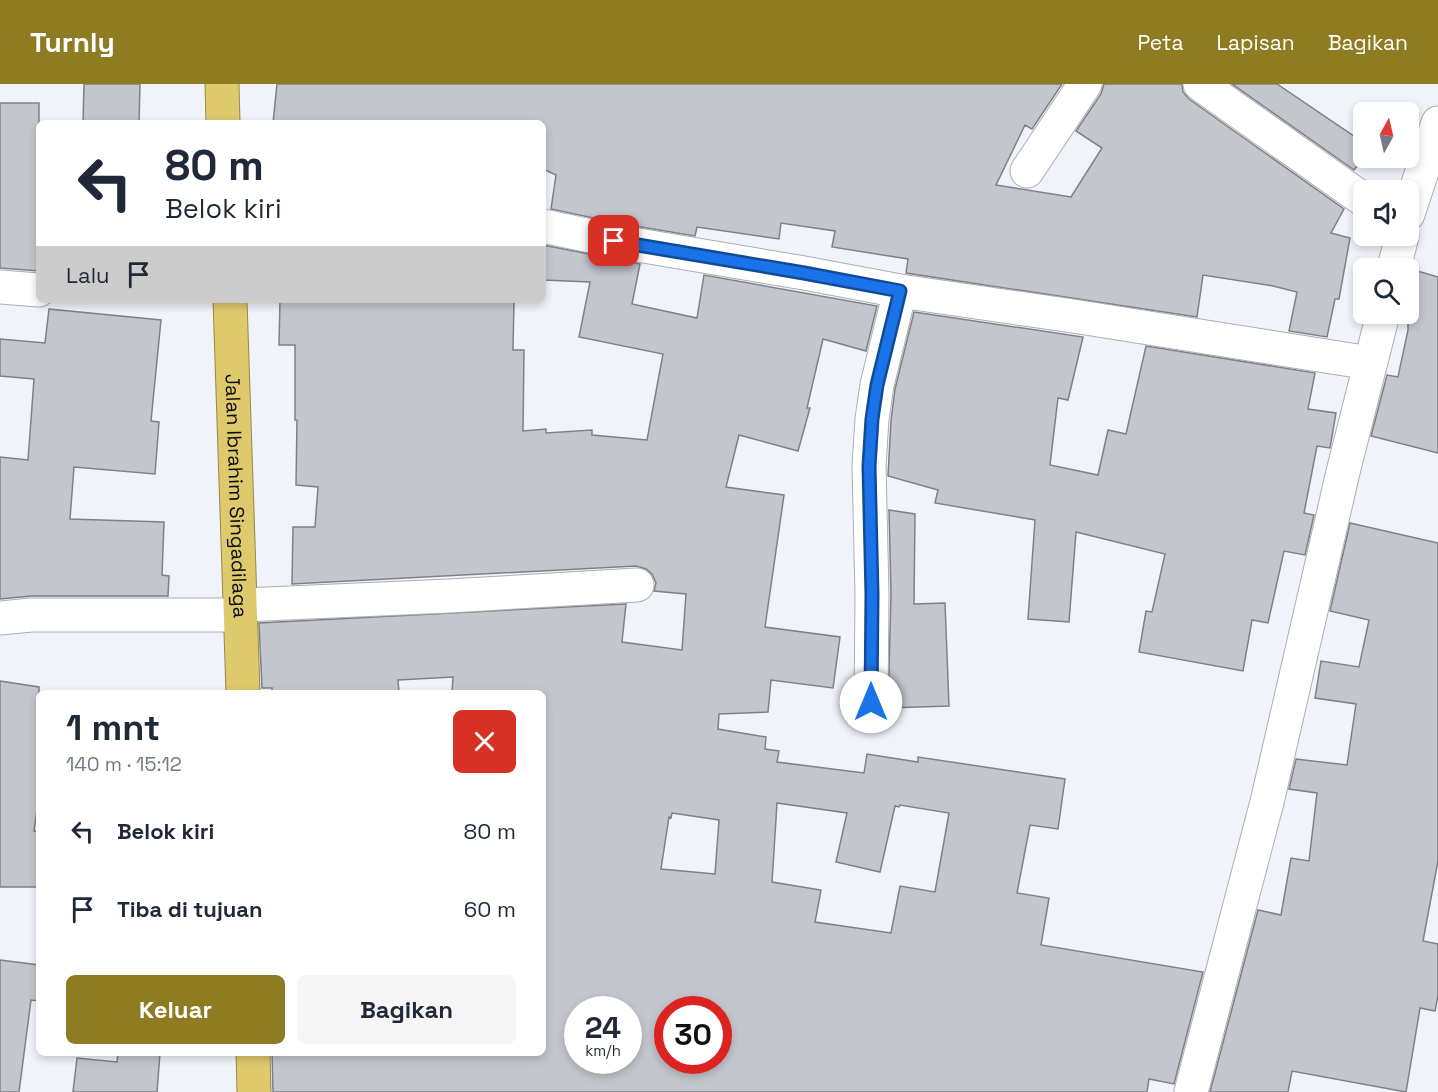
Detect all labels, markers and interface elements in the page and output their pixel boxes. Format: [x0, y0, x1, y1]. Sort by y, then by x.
text: Turnly [30, 24, 115, 60]
text: Peta [1138, 29, 1184, 56]
text: Lapisan [1217, 29, 1295, 56]
text: Bagikan [1328, 29, 1408, 56]
north arrow [1353, 102, 1419, 168]
map controls [1353, 102, 1419, 324]
text: 80 m [165, 139, 264, 192]
icon: left [66, 144, 144, 222]
button: sound [1353, 180, 1419, 246]
text: Belok kiri [165, 191, 282, 226]
pin [588, 215, 639, 266]
icon: arrive [597, 224, 630, 257]
icon: arrive [122, 258, 155, 291]
button: search [1353, 258, 1419, 324]
text: Lalu [66, 261, 110, 289]
street label: Jalan Ibrahim Singadilaga [219, 373, 254, 618]
position arrow [839, 670, 903, 734]
text: 1 mnt [66, 705, 160, 751]
button: close [453, 710, 516, 773]
text: 140 m · 15:12 [66, 751, 182, 777]
icon: left [66, 815, 99, 848]
text: Belok kiri [117, 817, 214, 845]
text: 80 m [464, 817, 516, 845]
icon: arrive [66, 893, 99, 926]
text: Tiba di tujuan [117, 895, 263, 923]
text: 60 m [464, 895, 516, 923]
button: Keluar [66, 975, 285, 1044]
button: Bagikan [297, 975, 516, 1044]
speed limit sign: 30 [654, 996, 732, 1074]
text: 24 [585, 1008, 621, 1047]
text: km/h [585, 1041, 621, 1060]

